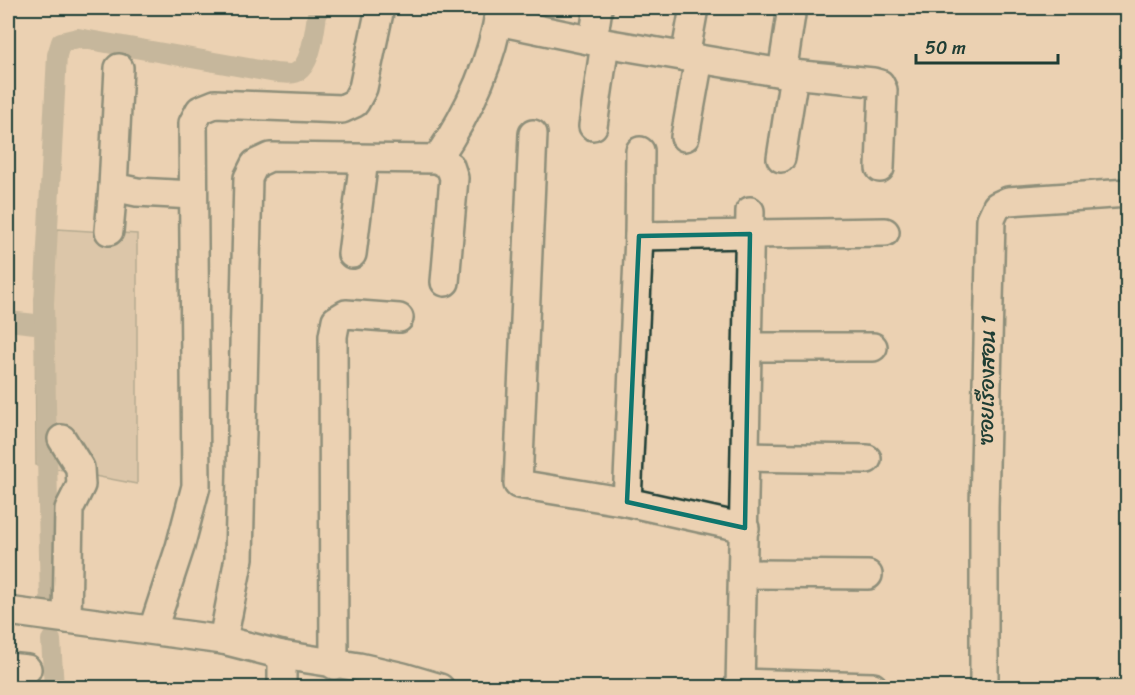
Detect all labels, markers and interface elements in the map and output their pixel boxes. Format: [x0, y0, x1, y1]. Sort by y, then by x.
scale bar [916, 27, 1058, 65]
text: 50 m [925, 32, 966, 64]
street label: ซอยเรืองสอน 1 [967, 315, 1007, 445]

